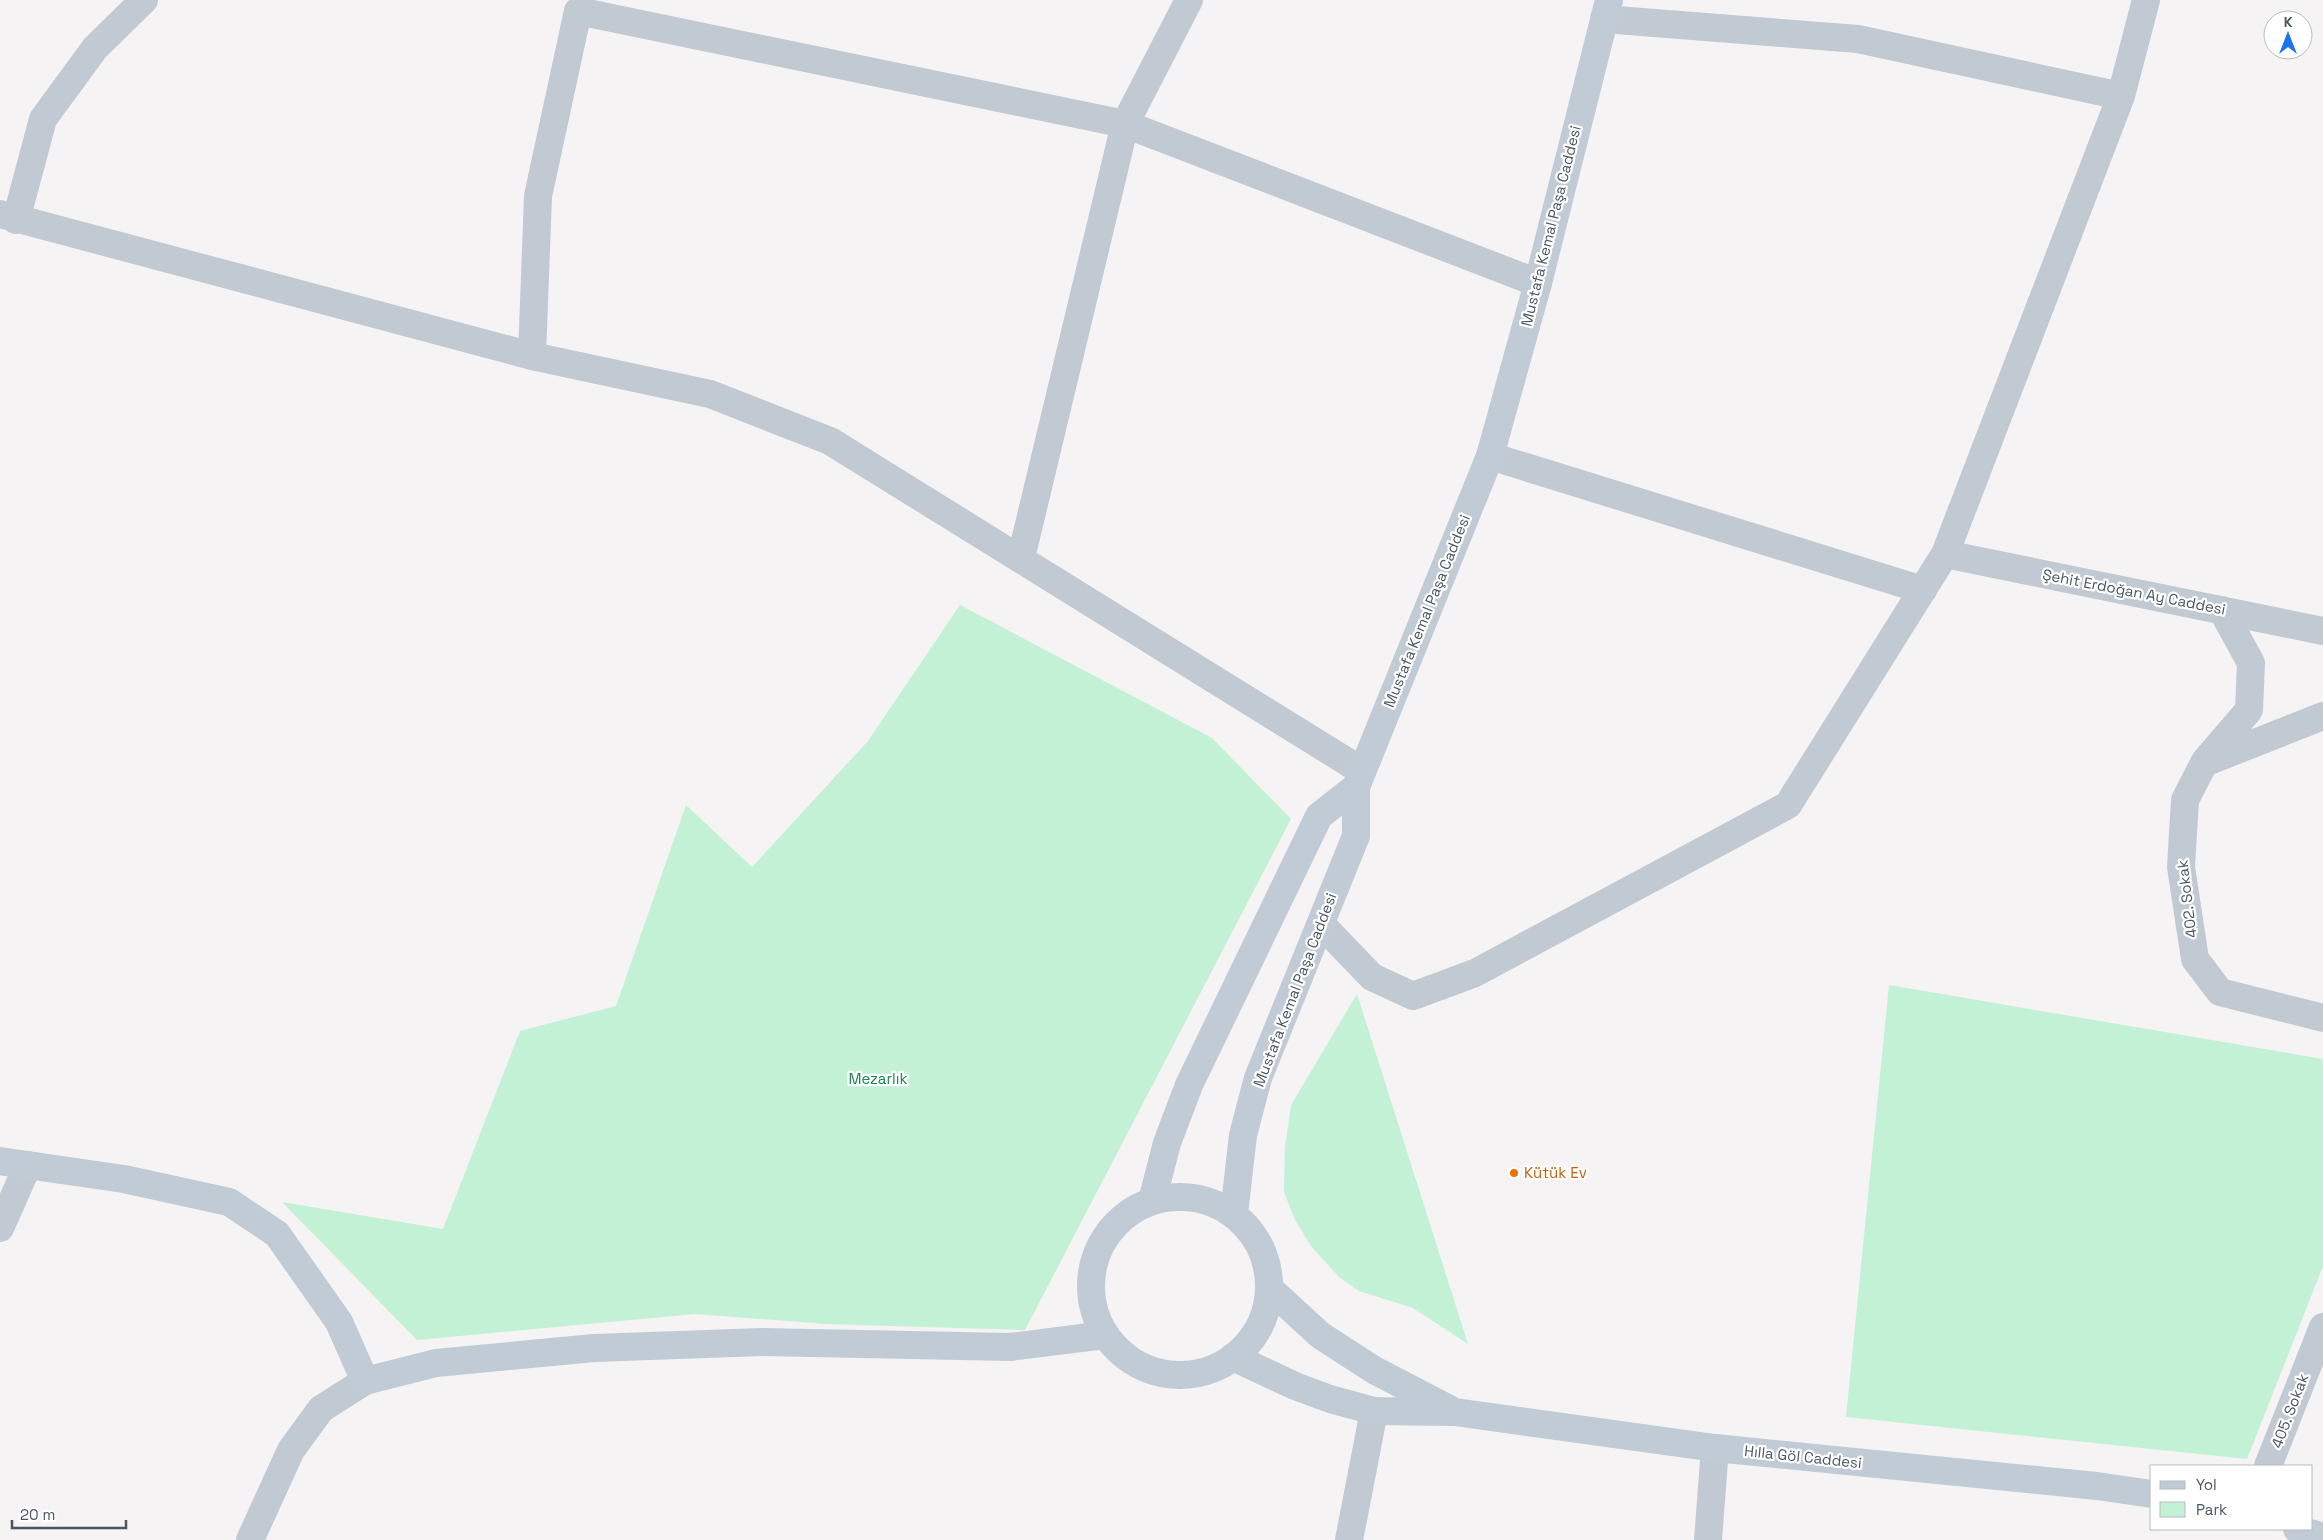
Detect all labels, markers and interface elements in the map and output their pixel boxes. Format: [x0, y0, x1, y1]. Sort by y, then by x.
north arrow [2263, 10, 2313, 60]
text: K [2284, 13, 2293, 31]
street label: Mustafa Kemal Paşa Caddesi [1516, 124, 1585, 328]
street label: Mustafa Kemal Paşa Caddesi [1379, 512, 1474, 710]
street label: Şehit Erdoğan Ay Caddesi [2041, 564, 2227, 619]
street label: 402. Sokak [2172, 859, 2201, 939]
street label: Mustafa Kemal Paşa Caddesi [1249, 890, 1340, 1089]
park label: Mezarlık [848, 1069, 908, 1088]
place label: Kütük Ev [1524, 1163, 1587, 1182]
marker: Kütük Ev [1508, 1167, 1520, 1179]
street label: 405. Sokak [2267, 1371, 2312, 1451]
street label: Hılla Göl Caddesi [1743, 1441, 1863, 1472]
legend [2150, 1465, 2313, 1530]
text: Yol [2196, 1475, 2217, 1494]
scale bar [12, 1498, 126, 1530]
text: Park [2196, 1500, 2227, 1519]
text: 20 m [20, 1505, 55, 1524]

